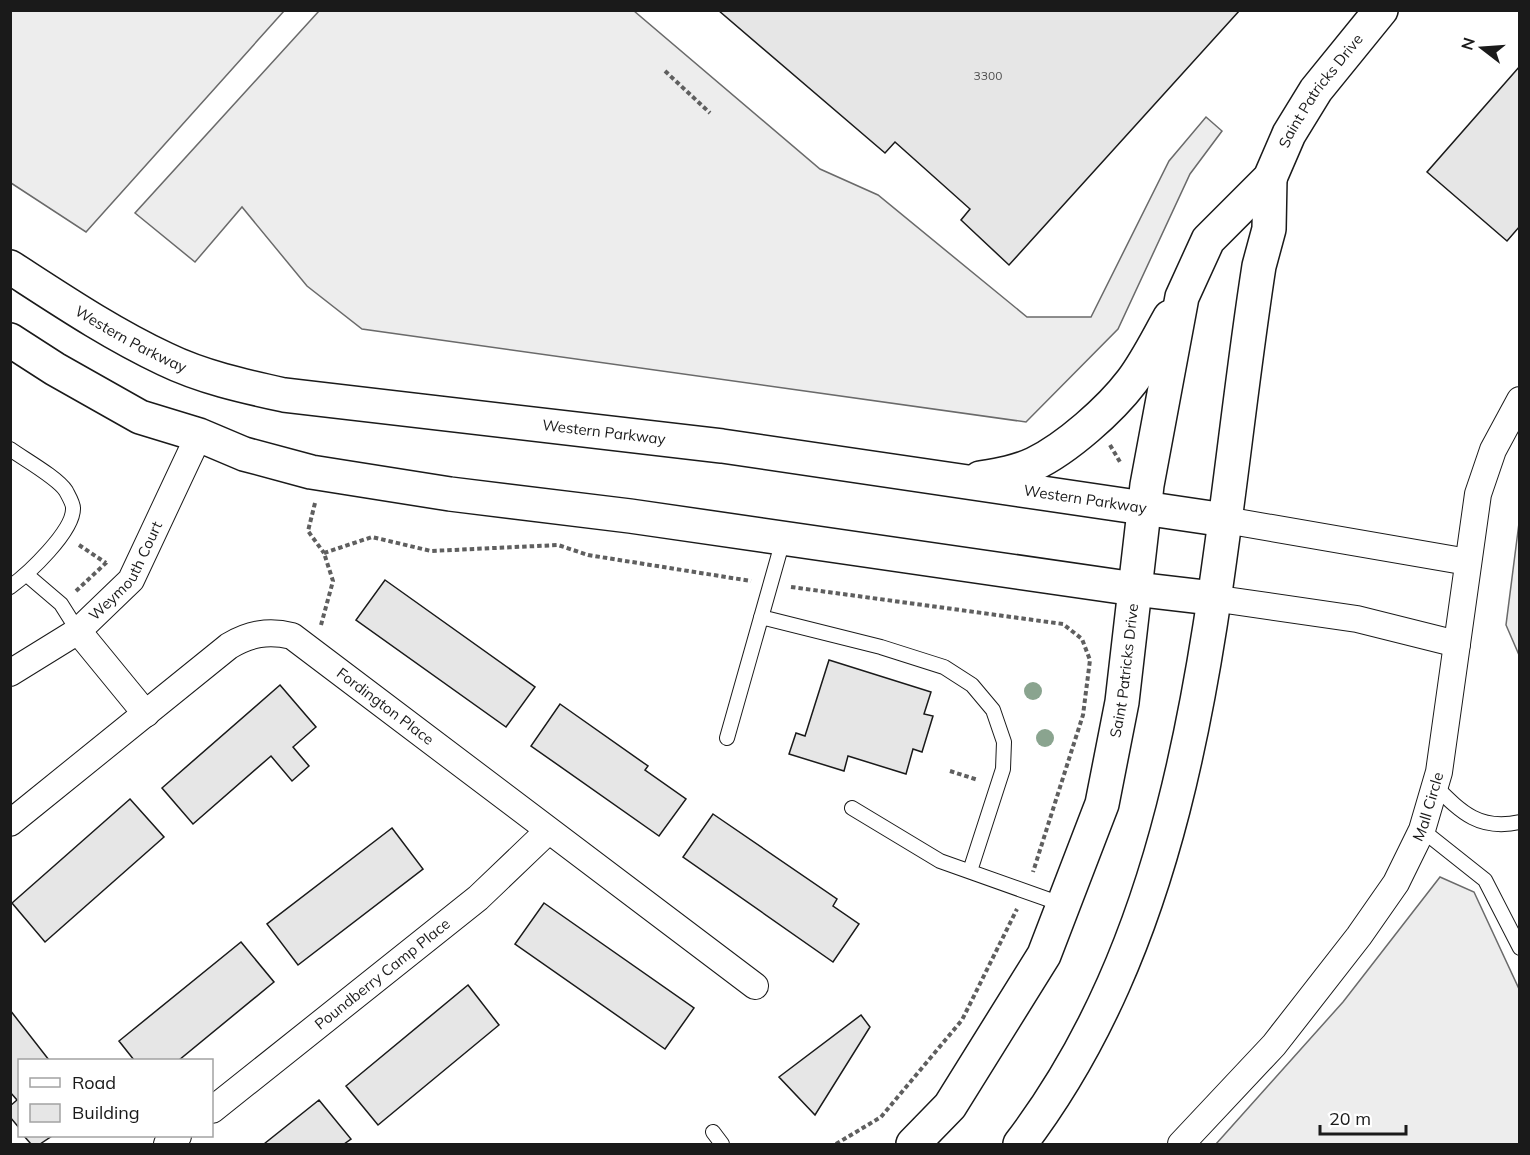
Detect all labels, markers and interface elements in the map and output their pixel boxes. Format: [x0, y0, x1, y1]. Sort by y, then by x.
north arrow [1452, 18, 1512, 78]
street label: Saint Patricks Drive [1274, 30, 1367, 151]
text: N [1456, 35, 1479, 52]
house number: 3300 [974, 68, 1002, 83]
street label: Western Parkway [72, 301, 190, 376]
street label: Western Parkway [541, 415, 667, 448]
street label: Western Parkway [1022, 481, 1148, 517]
street label: Weymouth Court [85, 518, 166, 624]
street label: Saint Patricks Drive [1105, 602, 1142, 739]
street label: Fordington Place [333, 663, 438, 749]
street label: Mall Circle [1408, 770, 1447, 844]
street label: Poundberry Camp Place [311, 914, 454, 1033]
legend [18, 1059, 213, 1137]
text: Road [72, 1071, 116, 1094]
scale bar [1320, 1098, 1406, 1136]
text: Building [72, 1101, 140, 1124]
text: 20 m [1329, 1107, 1371, 1130]

